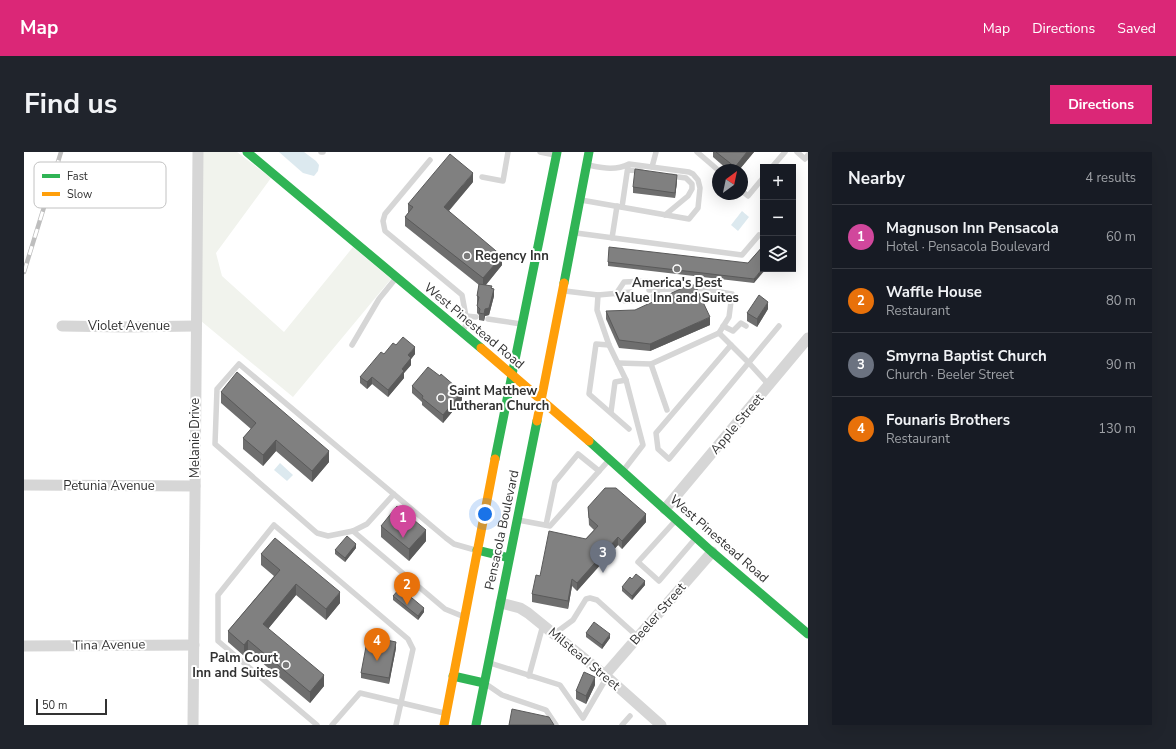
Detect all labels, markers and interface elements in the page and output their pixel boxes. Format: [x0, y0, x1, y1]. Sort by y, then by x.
text: Map [20, 15, 58, 41]
text: Map [983, 19, 1010, 38]
text: Directions [1032, 19, 1095, 38]
text: Saved [1117, 19, 1156, 38]
text: Find us [24, 85, 118, 123]
button: Directions [1050, 85, 1152, 124]
legend [34, 162, 166, 208]
north arrow [712, 164, 748, 200]
map controls [760, 164, 796, 272]
button: + [760, 164, 796, 200]
text: Nearby [848, 167, 905, 190]
text: Fast [67, 169, 88, 184]
text: 4 results [1085, 169, 1136, 187]
text: Slow [67, 187, 92, 202]
button: − [760, 200, 796, 236]
text: Magnuson Inn Pensacola [886, 218, 1059, 238]
text: 1 [857, 228, 865, 246]
text: 60 m [1106, 228, 1136, 246]
button: layers [760, 236, 796, 272]
text: Hotel · Pensacola Boulevard [886, 238, 1050, 256]
place label: Regency Inn [475, 247, 549, 265]
marker: Regency Inn [462, 251, 472, 261]
marker: America's Best Value Inn and Suites [672, 264, 682, 274]
place label: America's Best Value Inn and Suites [614, 274, 739, 307]
street label: West Pinestead Road [420, 279, 528, 373]
text: Waffle House [886, 282, 982, 302]
text: 2 [857, 292, 865, 310]
text: 80 m [1106, 292, 1136, 310]
text: Restaurant [886, 302, 950, 320]
street label: Violet Avenue [87, 317, 170, 335]
text: Smyrna Baptist Church [886, 346, 1047, 366]
text: 3 [857, 356, 865, 374]
text: 90 m [1106, 356, 1136, 374]
text: Church · Beeler Street [886, 366, 1014, 384]
place label: Saint Matthew Lutheran Church [449, 382, 549, 415]
street label: Apple Street [706, 389, 768, 458]
marker: Saint Matthew Lutheran Church [436, 393, 446, 403]
street label: Melanie Drive [186, 398, 204, 478]
text: Founaris Brothers [886, 410, 1010, 430]
text: 4 [857, 420, 865, 438]
text: 130 m [1098, 420, 1136, 438]
text: Restaurant [886, 430, 950, 448]
street label: Pensacola Boulevard [481, 468, 523, 592]
street label: Petunia Avenue [63, 477, 155, 495]
street label: West Pinestead Road [666, 491, 772, 587]
your location [475, 504, 495, 524]
pin: 1 [390, 505, 416, 538]
pin: 3 [590, 540, 616, 573]
pin: 2 [394, 572, 420, 605]
street label: Beeler Street [626, 579, 690, 649]
street label: Milstead Street [544, 624, 624, 695]
pin: 4 [364, 628, 390, 661]
street label: Tina Avenue [72, 635, 146, 655]
place label: Palm Court Inn and Suites [192, 649, 279, 682]
marker: Palm Court Inn and Suites [281, 660, 291, 670]
scale bar [36, 697, 107, 716]
text: 50 m [42, 698, 67, 713]

